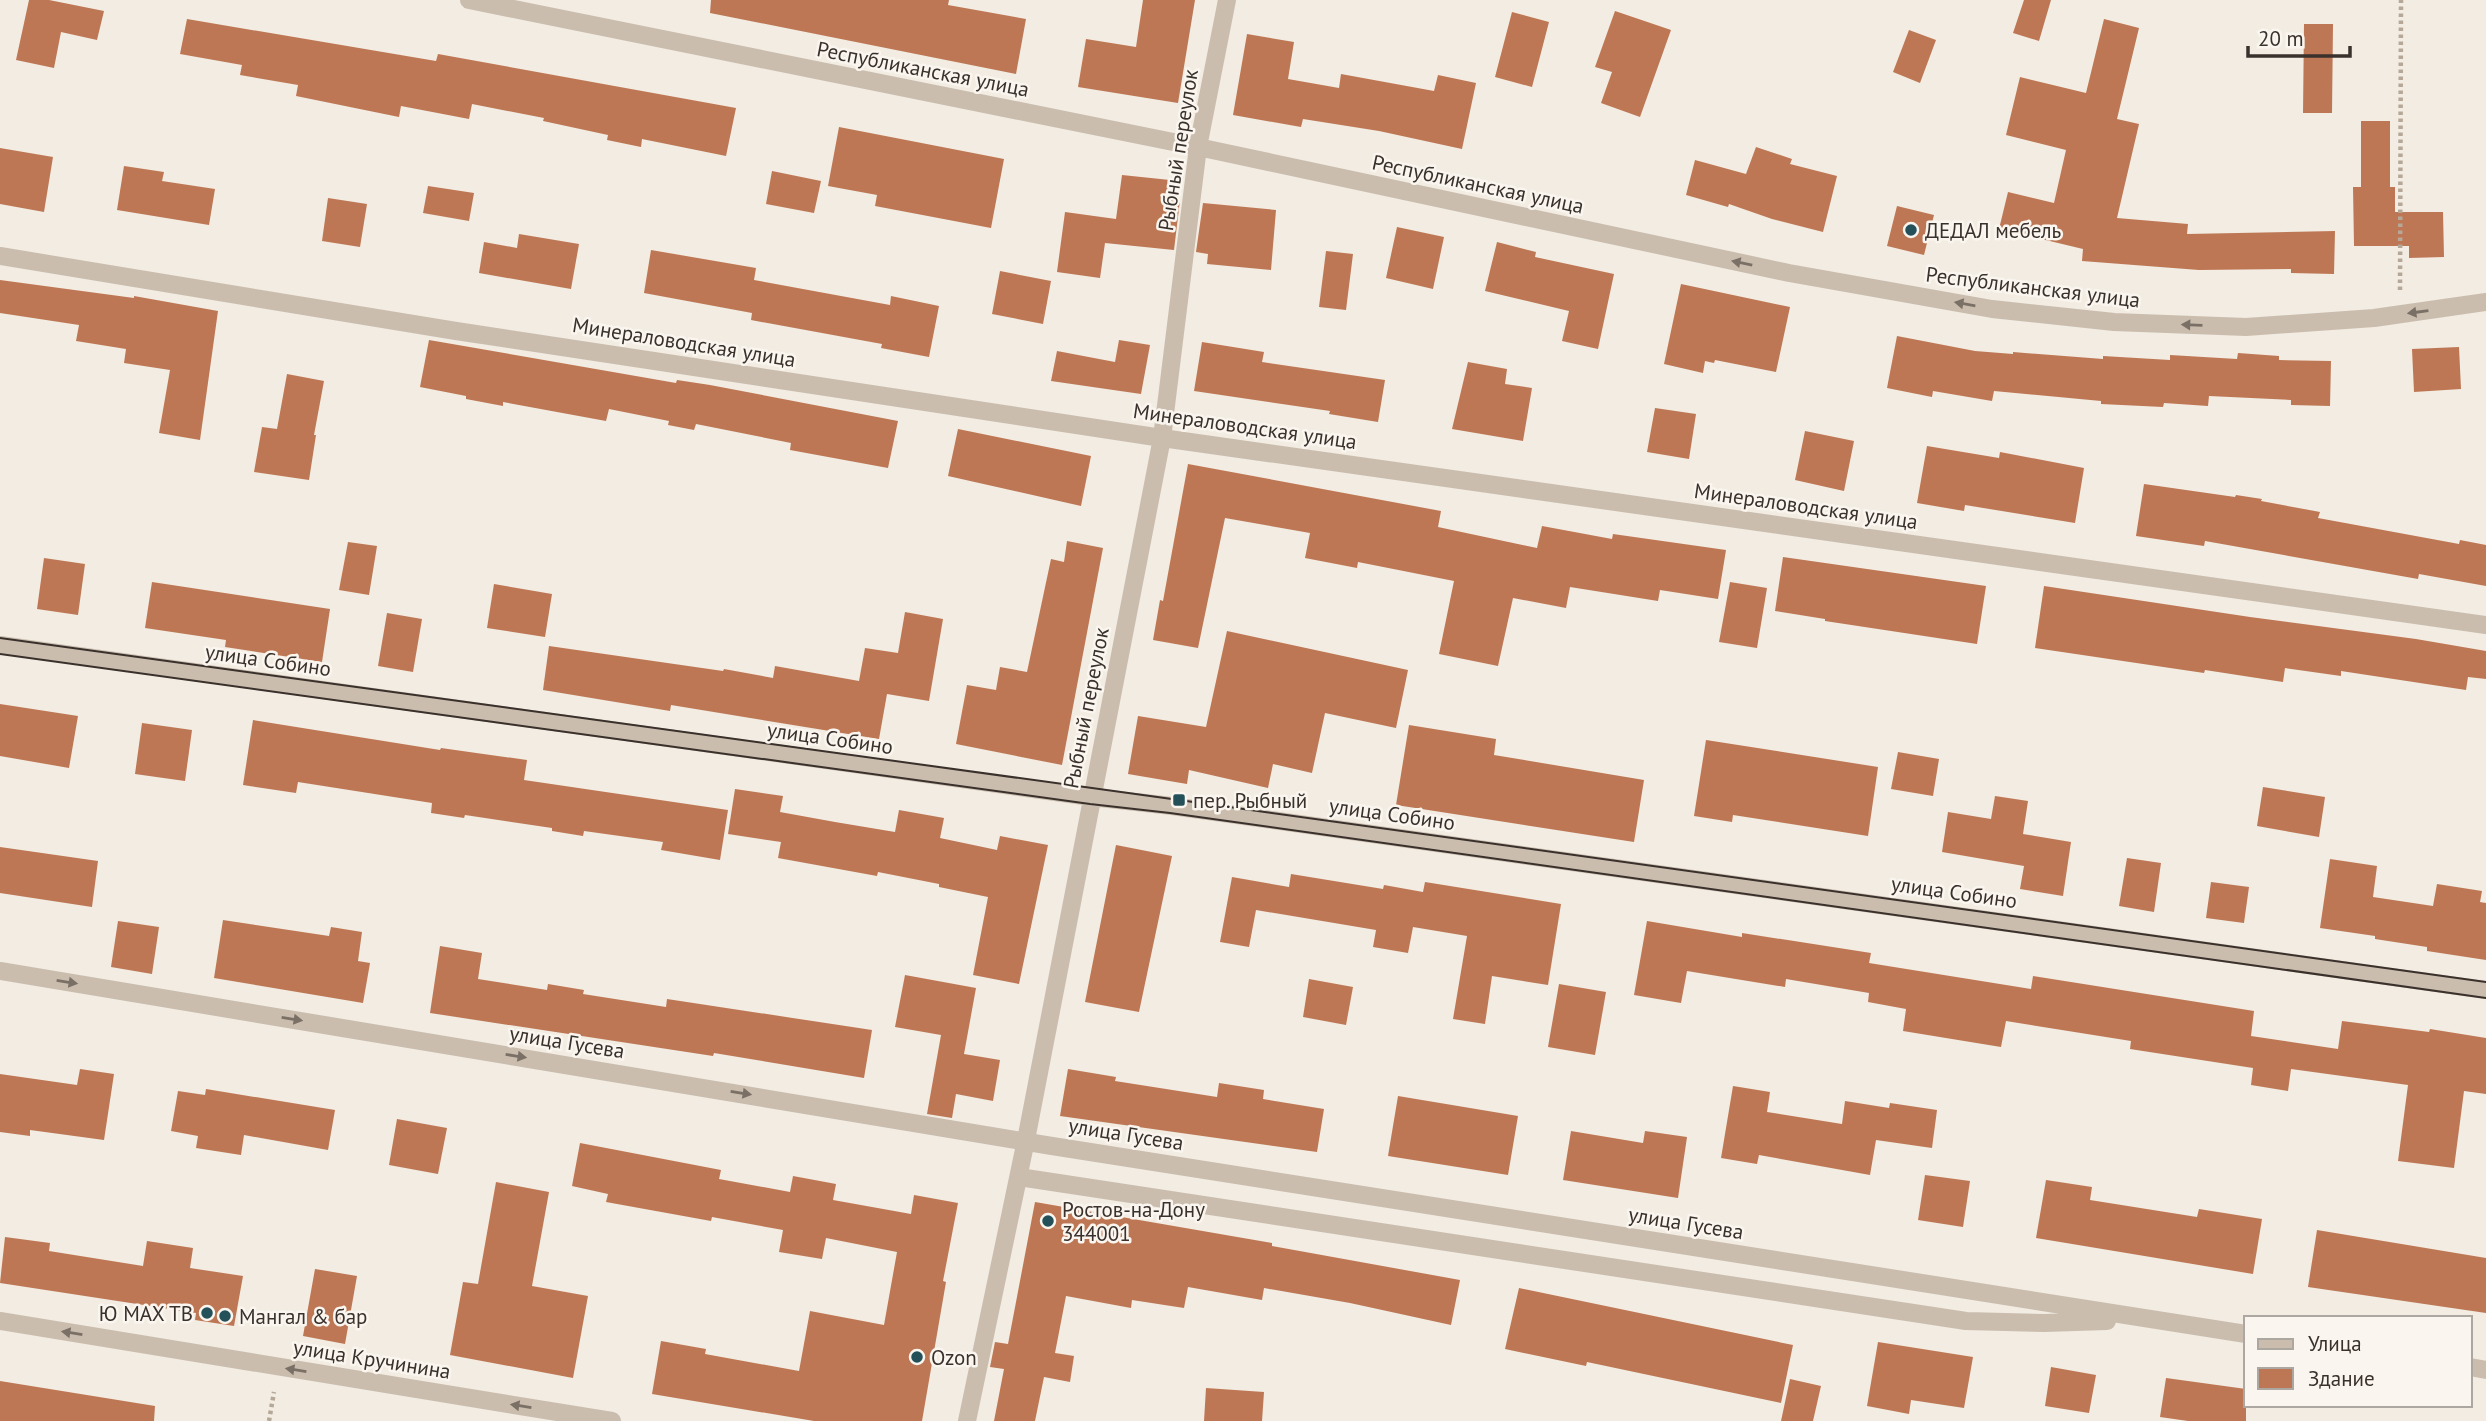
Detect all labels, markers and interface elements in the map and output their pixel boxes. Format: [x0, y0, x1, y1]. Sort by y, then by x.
scale bar [2248, 14, 2350, 58]
text: 20 m [2258, 25, 2304, 52]
street label: Республиканская улица [814, 35, 1032, 103]
street label: Рыбный переулок [1152, 67, 1204, 233]
street label: Республиканская улица [1370, 148, 1586, 220]
place label: ДЕДАЛ мебель [1925, 217, 2061, 244]
marker: ДЕДАЛ мебель [1903, 222, 1919, 238]
one-way arrow [1731, 258, 1753, 269]
street label: Республиканская улица [1924, 260, 2142, 314]
one-way arrow [1954, 298, 1976, 309]
one-way arrow [2407, 307, 2429, 318]
street label: Минераловодская улица [570, 311, 798, 373]
one-way arrow [2181, 319, 2203, 330]
street label: Минераловодская улица [1131, 397, 1359, 455]
street label: Минераловодская улица [1692, 477, 1920, 535]
street label: Рыбный переулок [1057, 625, 1115, 791]
street label: улица Собино [203, 638, 333, 682]
street label: улица Собино [765, 716, 895, 760]
place label: пер. Рыбный [1193, 787, 1307, 814]
marker: пер. Рыбный [1171, 792, 1187, 808]
street label: улица Собино [1327, 792, 1457, 836]
street label: улица Собино [1889, 870, 2019, 914]
one-way arrow [56, 977, 78, 988]
one-way arrow [281, 1014, 303, 1025]
street label: улица Гусева [507, 1020, 627, 1064]
one-way arrow [505, 1051, 527, 1062]
one-way arrow [730, 1088, 752, 1099]
street label: улица Гусева [1066, 1112, 1186, 1156]
place label: Ростов-на-Дону 344001 [1062, 1196, 1205, 1247]
street label: улица Гусева [1626, 1201, 1746, 1245]
marker: Ростов-на-Дону 344001 [1040, 1213, 1056, 1229]
place label: Ю МАХ ТВ [99, 1300, 193, 1327]
place label: Мангал & бар [239, 1303, 367, 1330]
marker: Ю МАХ ТВ [199, 1305, 215, 1321]
marker: Мангал & бар [217, 1308, 233, 1324]
legend [2244, 1316, 2472, 1407]
one-way arrow [60, 1327, 82, 1338]
text: Улица [2308, 1330, 2362, 1357]
street label: улица Кручинина [291, 1333, 453, 1385]
place label: Ozon [931, 1344, 977, 1371]
marker: Ozon [909, 1349, 925, 1365]
one-way arrow [285, 1364, 307, 1375]
text: Здание [2308, 1365, 2375, 1392]
one-way arrow [509, 1400, 531, 1411]

